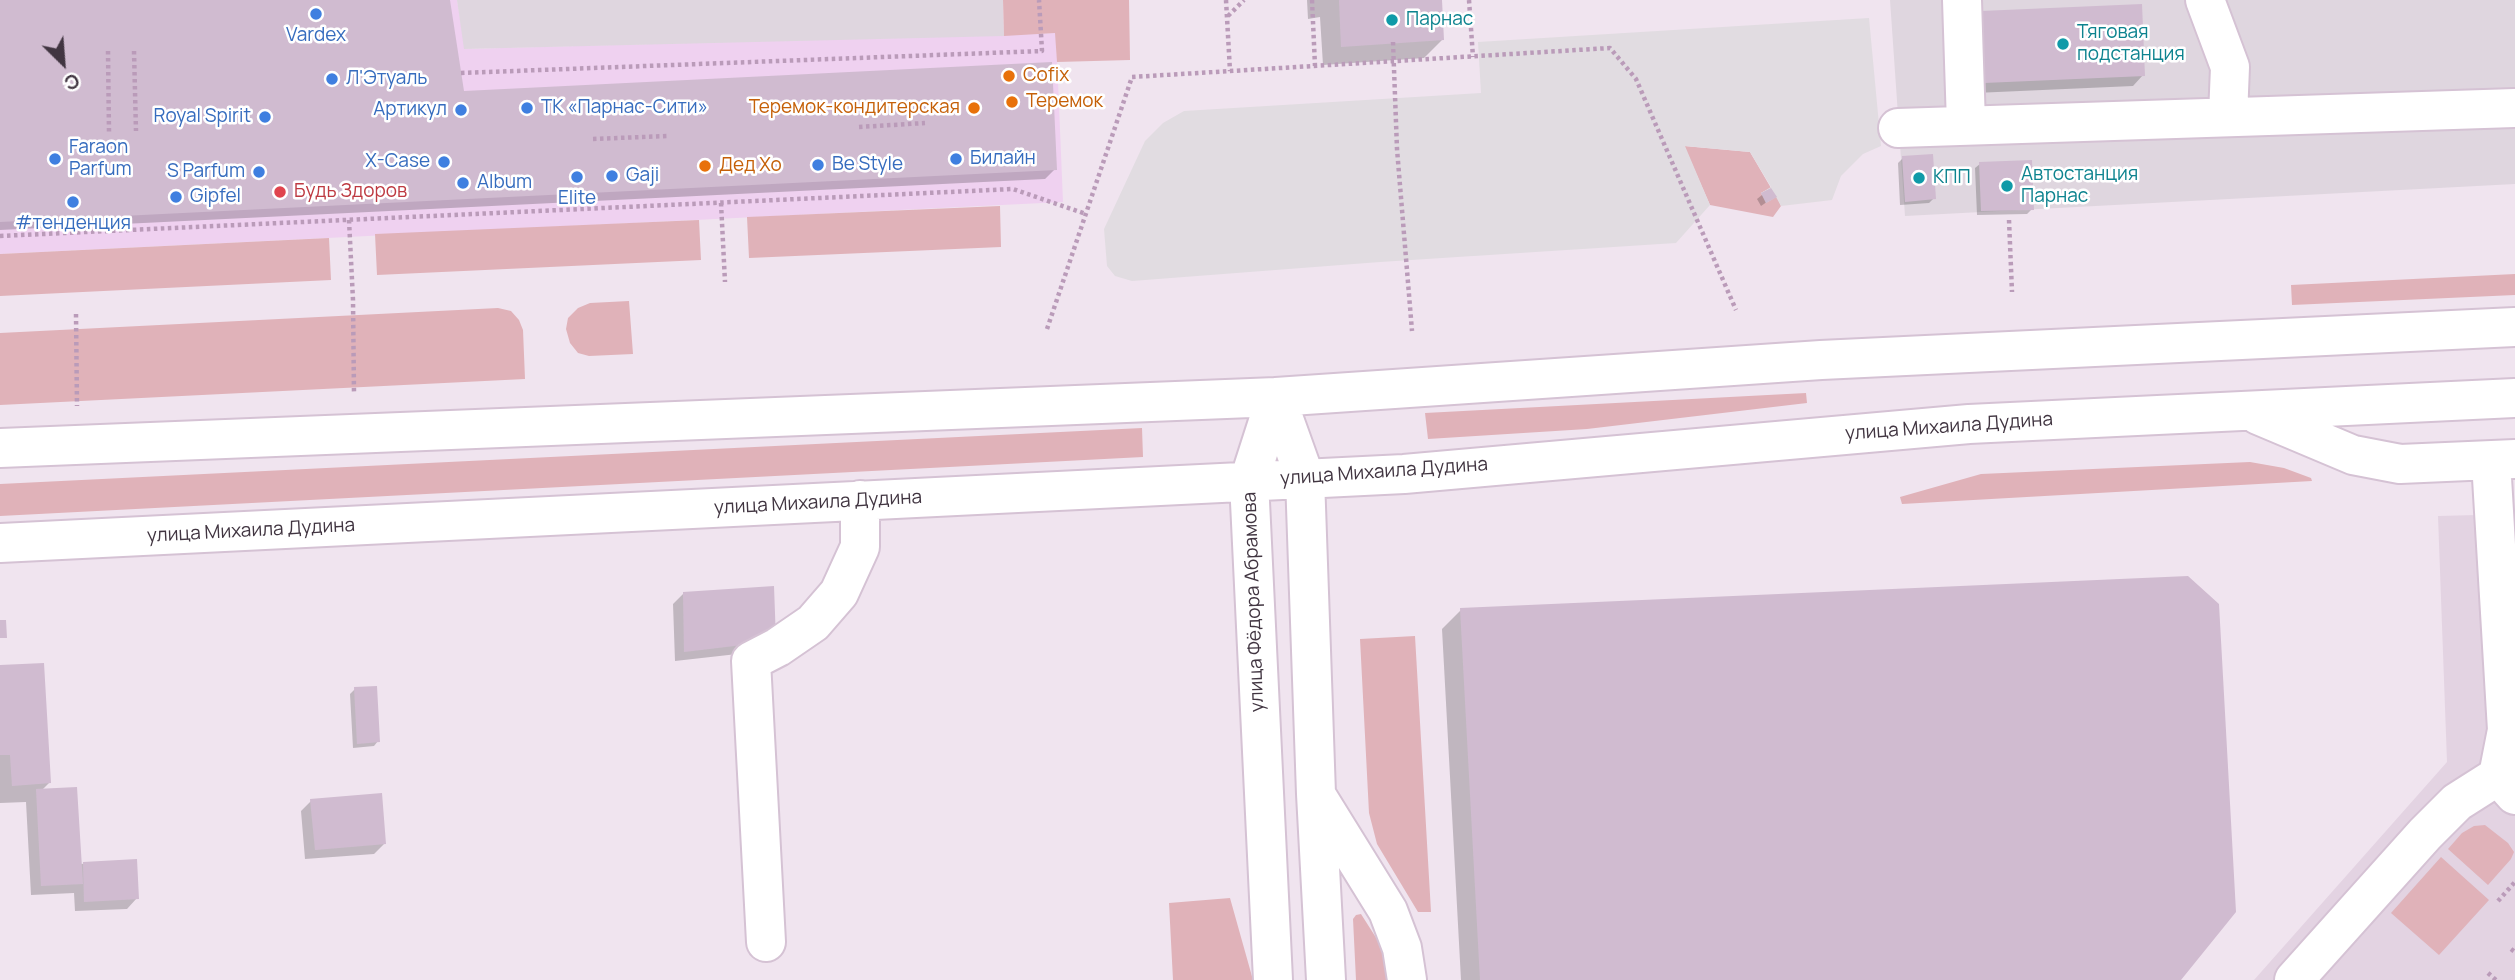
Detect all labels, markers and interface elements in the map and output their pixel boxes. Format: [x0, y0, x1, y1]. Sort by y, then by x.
marker: Vardex [308, 6, 324, 22]
place label: Парнас [1406, 9, 1473, 31]
marker: Парнас [1384, 12, 1400, 28]
place label: Тяговая подстанция [2077, 22, 2185, 66]
place label: Vardex [286, 25, 346, 47]
north arrow [28, 28, 98, 98]
marker: Тяговая подстанция [2055, 36, 2071, 52]
place label: Cofix [1023, 65, 1069, 87]
text: С [60, 67, 84, 97]
place label: Л'Этуаль [346, 68, 427, 90]
marker: Cofix [1001, 68, 1017, 84]
marker: Л'Этуаль [324, 71, 340, 87]
place label: Теремок [1026, 91, 1103, 113]
marker: Теремок [1004, 94, 1020, 110]
place label: ТК «Парнас-Сити» [541, 97, 708, 119]
place label: Теремок-кондитерская [749, 97, 960, 119]
place label: Артикул [373, 99, 447, 121]
marker: ТК «Парнас-Сити» [519, 100, 535, 116]
marker: Теремок-кондитерская [966, 100, 982, 116]
marker: Артикул [453, 102, 469, 118]
place label: Royal Spirit [153, 106, 251, 128]
marker: Royal Spirit [257, 109, 273, 125]
place label: Faraon Parfum [69, 137, 132, 181]
place label: Билайн [970, 148, 1036, 170]
marker: Faraon Parfum [47, 151, 63, 167]
place label: X-Case [365, 151, 430, 173]
marker: Билайн [948, 151, 964, 167]
marker: X-Case [436, 154, 452, 170]
place label: Be Style [832, 154, 903, 176]
place label: Дед Хо [719, 155, 782, 177]
marker: Be Style [810, 157, 826, 173]
marker: Дед Хо [697, 158, 713, 174]
place label: S Parfum [167, 161, 245, 183]
marker: S Parfum [251, 164, 267, 180]
place label: Автостанция Парнас [2021, 164, 2138, 208]
place label: Gaji [626, 165, 659, 187]
place label: КПП [1933, 167, 1971, 189]
marker: Gaji [604, 168, 620, 184]
marker: Elite [569, 169, 585, 185]
marker: КПП [1911, 170, 1927, 186]
place label: Album [477, 172, 532, 194]
marker: Album [455, 175, 471, 191]
marker: Автостанция Парнас [1999, 178, 2015, 194]
place label: Будь Здоров [294, 181, 407, 203]
marker: Будь Здоров [272, 184, 288, 200]
place label: Gipfel [190, 186, 241, 208]
place label: Elite [558, 188, 596, 210]
marker: Gipfel [168, 189, 184, 205]
marker: #тенденция [65, 194, 81, 210]
place label: #тенденция [15, 213, 131, 235]
street label: улица Михаила Дудина [1844, 408, 2054, 446]
street label: улица Михаила Дудина [1279, 453, 1489, 491]
street label: улица Михаила Дудина [713, 486, 923, 520]
street label: улица Фёдора Абрамова [1239, 492, 1269, 712]
street label: улица Михаила Дудина [146, 514, 356, 548]

